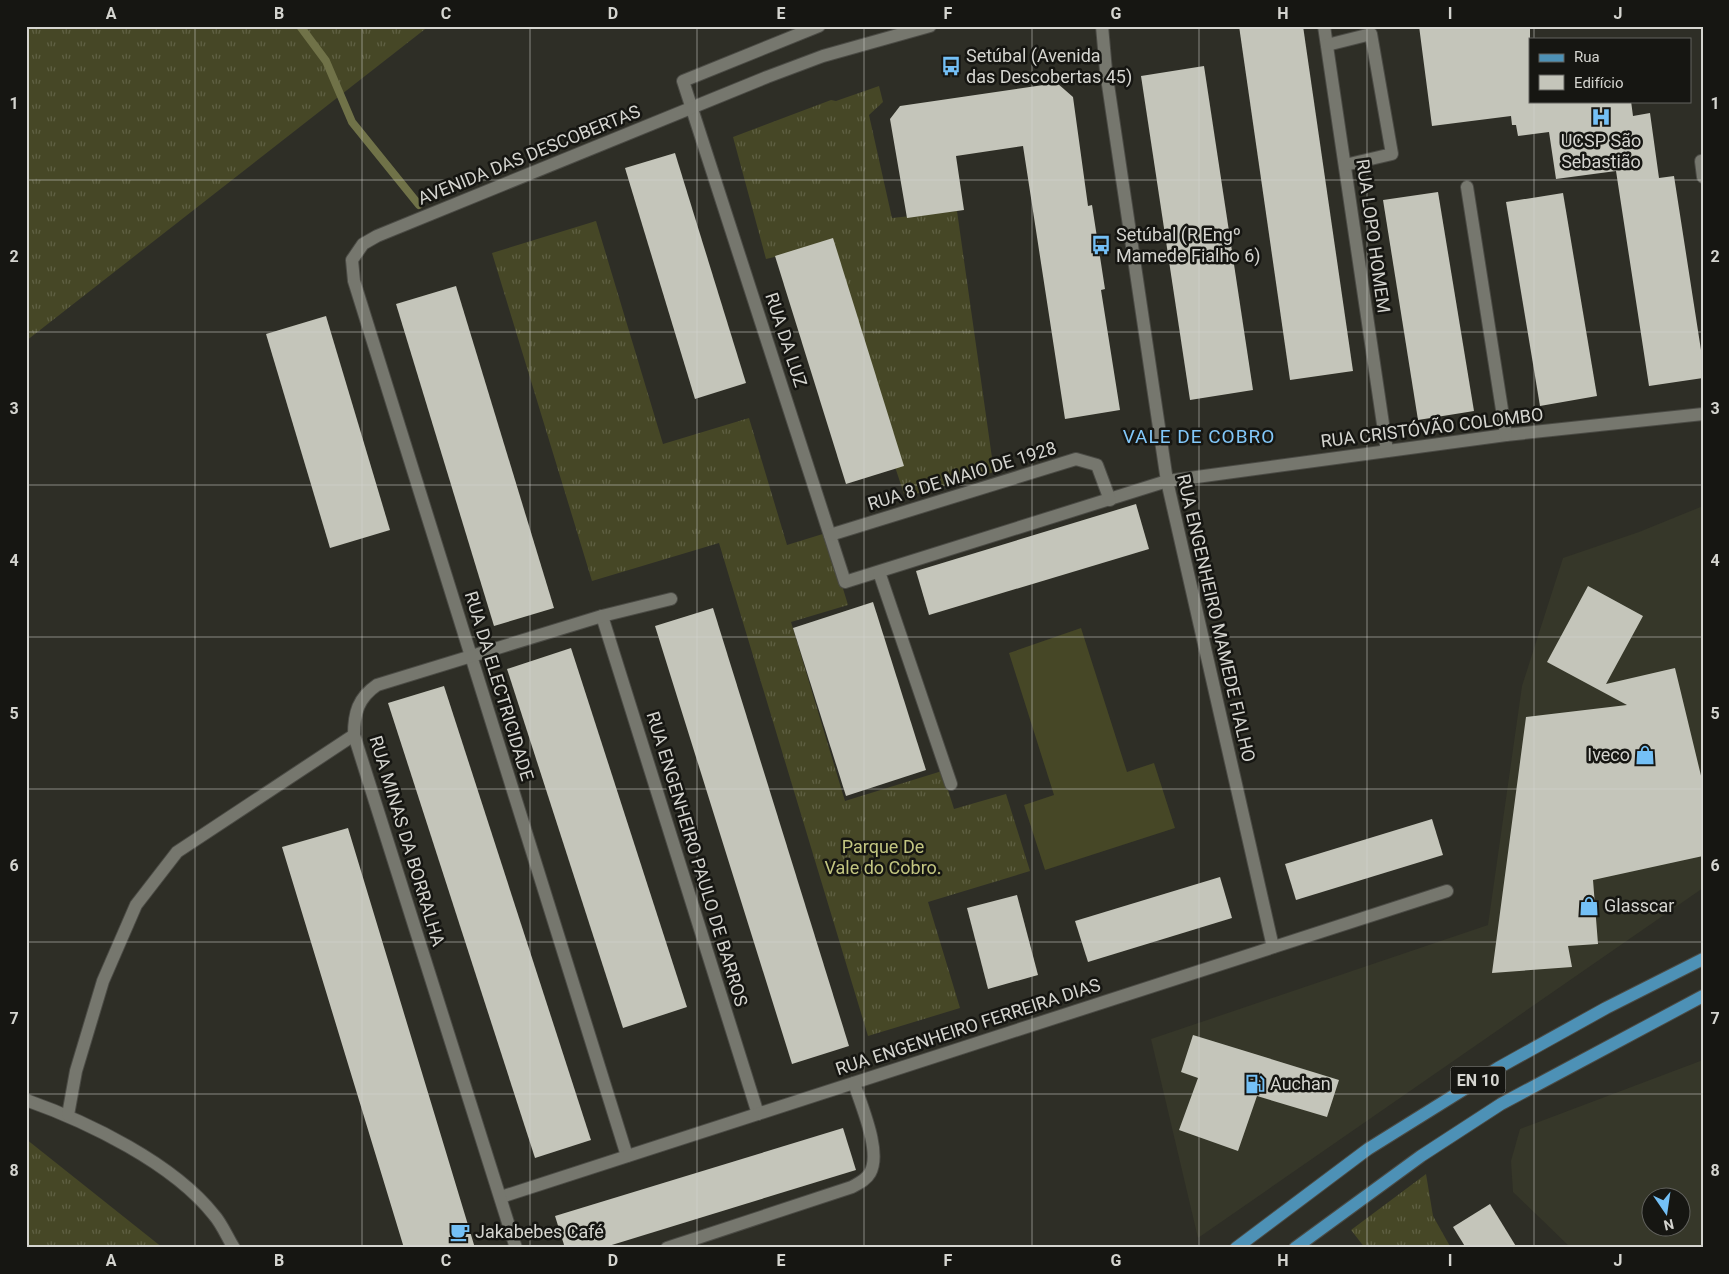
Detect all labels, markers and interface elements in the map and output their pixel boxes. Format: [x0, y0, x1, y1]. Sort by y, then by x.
text: A [106, 4, 117, 23]
text: B [274, 4, 284, 23]
text: C [441, 4, 451, 23]
text: D [608, 4, 618, 23]
text: E [777, 4, 786, 23]
text: F [944, 4, 953, 23]
text: G [1111, 4, 1122, 23]
text: H [1277, 4, 1289, 23]
text: I [1448, 4, 1452, 23]
text: J [1614, 4, 1622, 23]
legend [1529, 38, 1692, 102]
place label: Setúbal (Avenida das Descobertas 45) [966, 45, 1132, 88]
text: Rua [1574, 48, 1600, 66]
bus stop icon: Setúbal (Avenida das Descobertas 45) [940, 55, 962, 77]
text: Edifício [1574, 74, 1623, 92]
text: 1 [9, 94, 19, 113]
text: 1 [1710, 94, 1720, 113]
street label: AVENIDA DAS DESCOBERTAS [415, 100, 643, 209]
hospital icon: UCSP São Sebastião [1590, 106, 1612, 128]
place label: UCSP São Sebastião [1561, 130, 1641, 172]
street label: RUA LOPO HOMEM [1352, 158, 1395, 314]
place label: Setúbal (R Engº Mamede Fialho 6) [1116, 224, 1261, 267]
bus stop icon: Setúbal (R Engº Mamede Fialho 6) [1090, 234, 1112, 256]
text: 2 [9, 247, 19, 266]
text: 2 [1710, 247, 1720, 266]
street label: RUA DA LUZ [761, 290, 812, 390]
text: 3 [9, 399, 19, 418]
text: 3 [1710, 399, 1720, 418]
street label: RUA CRISTÓVÃO COLOMBO [1319, 403, 1544, 452]
district label: VALE DE COBRO [1123, 425, 1275, 448]
street label: RUA 8 DE MAIO DE 1928 [865, 437, 1059, 514]
street label: RUA ENGENHEIRO MAMEDE FIALHO [1173, 472, 1260, 764]
text: 4 [9, 551, 19, 570]
text: 4 [1710, 551, 1720, 570]
street label: RUA DA ELECTRICIDADE [461, 589, 538, 783]
text: 5 [9, 704, 19, 723]
text: 5 [1710, 704, 1720, 723]
street label: RUA ENGENHEIRO PAULO DE BARROS [643, 709, 753, 1009]
street label: RUA MINAS DA BORRALHA [365, 733, 450, 949]
place label: Iveco [1587, 744, 1630, 765]
shop icon: Iveco [1634, 744, 1656, 766]
park label: Parque De Vale do Cobro. [824, 836, 942, 878]
text: 6 [9, 856, 19, 875]
text: 6 [1710, 856, 1720, 875]
shop icon: Glasscar [1578, 895, 1600, 917]
place label: Glasscar [1604, 895, 1674, 916]
street label: RUA ENGENHEIRO FERREIRA DIAS [833, 974, 1103, 1079]
text: 7 [9, 1009, 19, 1028]
text: 7 [1710, 1009, 1720, 1028]
road number: EN 10 [1450, 1066, 1506, 1094]
fuel station icon: Auchan [1244, 1073, 1266, 1095]
place label: Auchan [1270, 1073, 1331, 1094]
text: 8 [9, 1161, 19, 1180]
text: 8 [1710, 1161, 1720, 1180]
north arrow [1642, 1186, 1692, 1236]
text: N [1662, 1216, 1676, 1234]
cafe icon: Jakabebes Café [449, 1221, 471, 1243]
place label: Jakabebes Café [475, 1221, 604, 1242]
text: A [106, 1251, 117, 1270]
text: B [274, 1251, 284, 1270]
text: C [441, 1251, 451, 1270]
text: D [608, 1251, 618, 1270]
text: E [777, 1251, 786, 1270]
text: F [944, 1251, 953, 1270]
text: G [1111, 1251, 1122, 1270]
text: H [1277, 1251, 1289, 1270]
text: I [1448, 1251, 1452, 1270]
text: J [1614, 1251, 1622, 1270]

